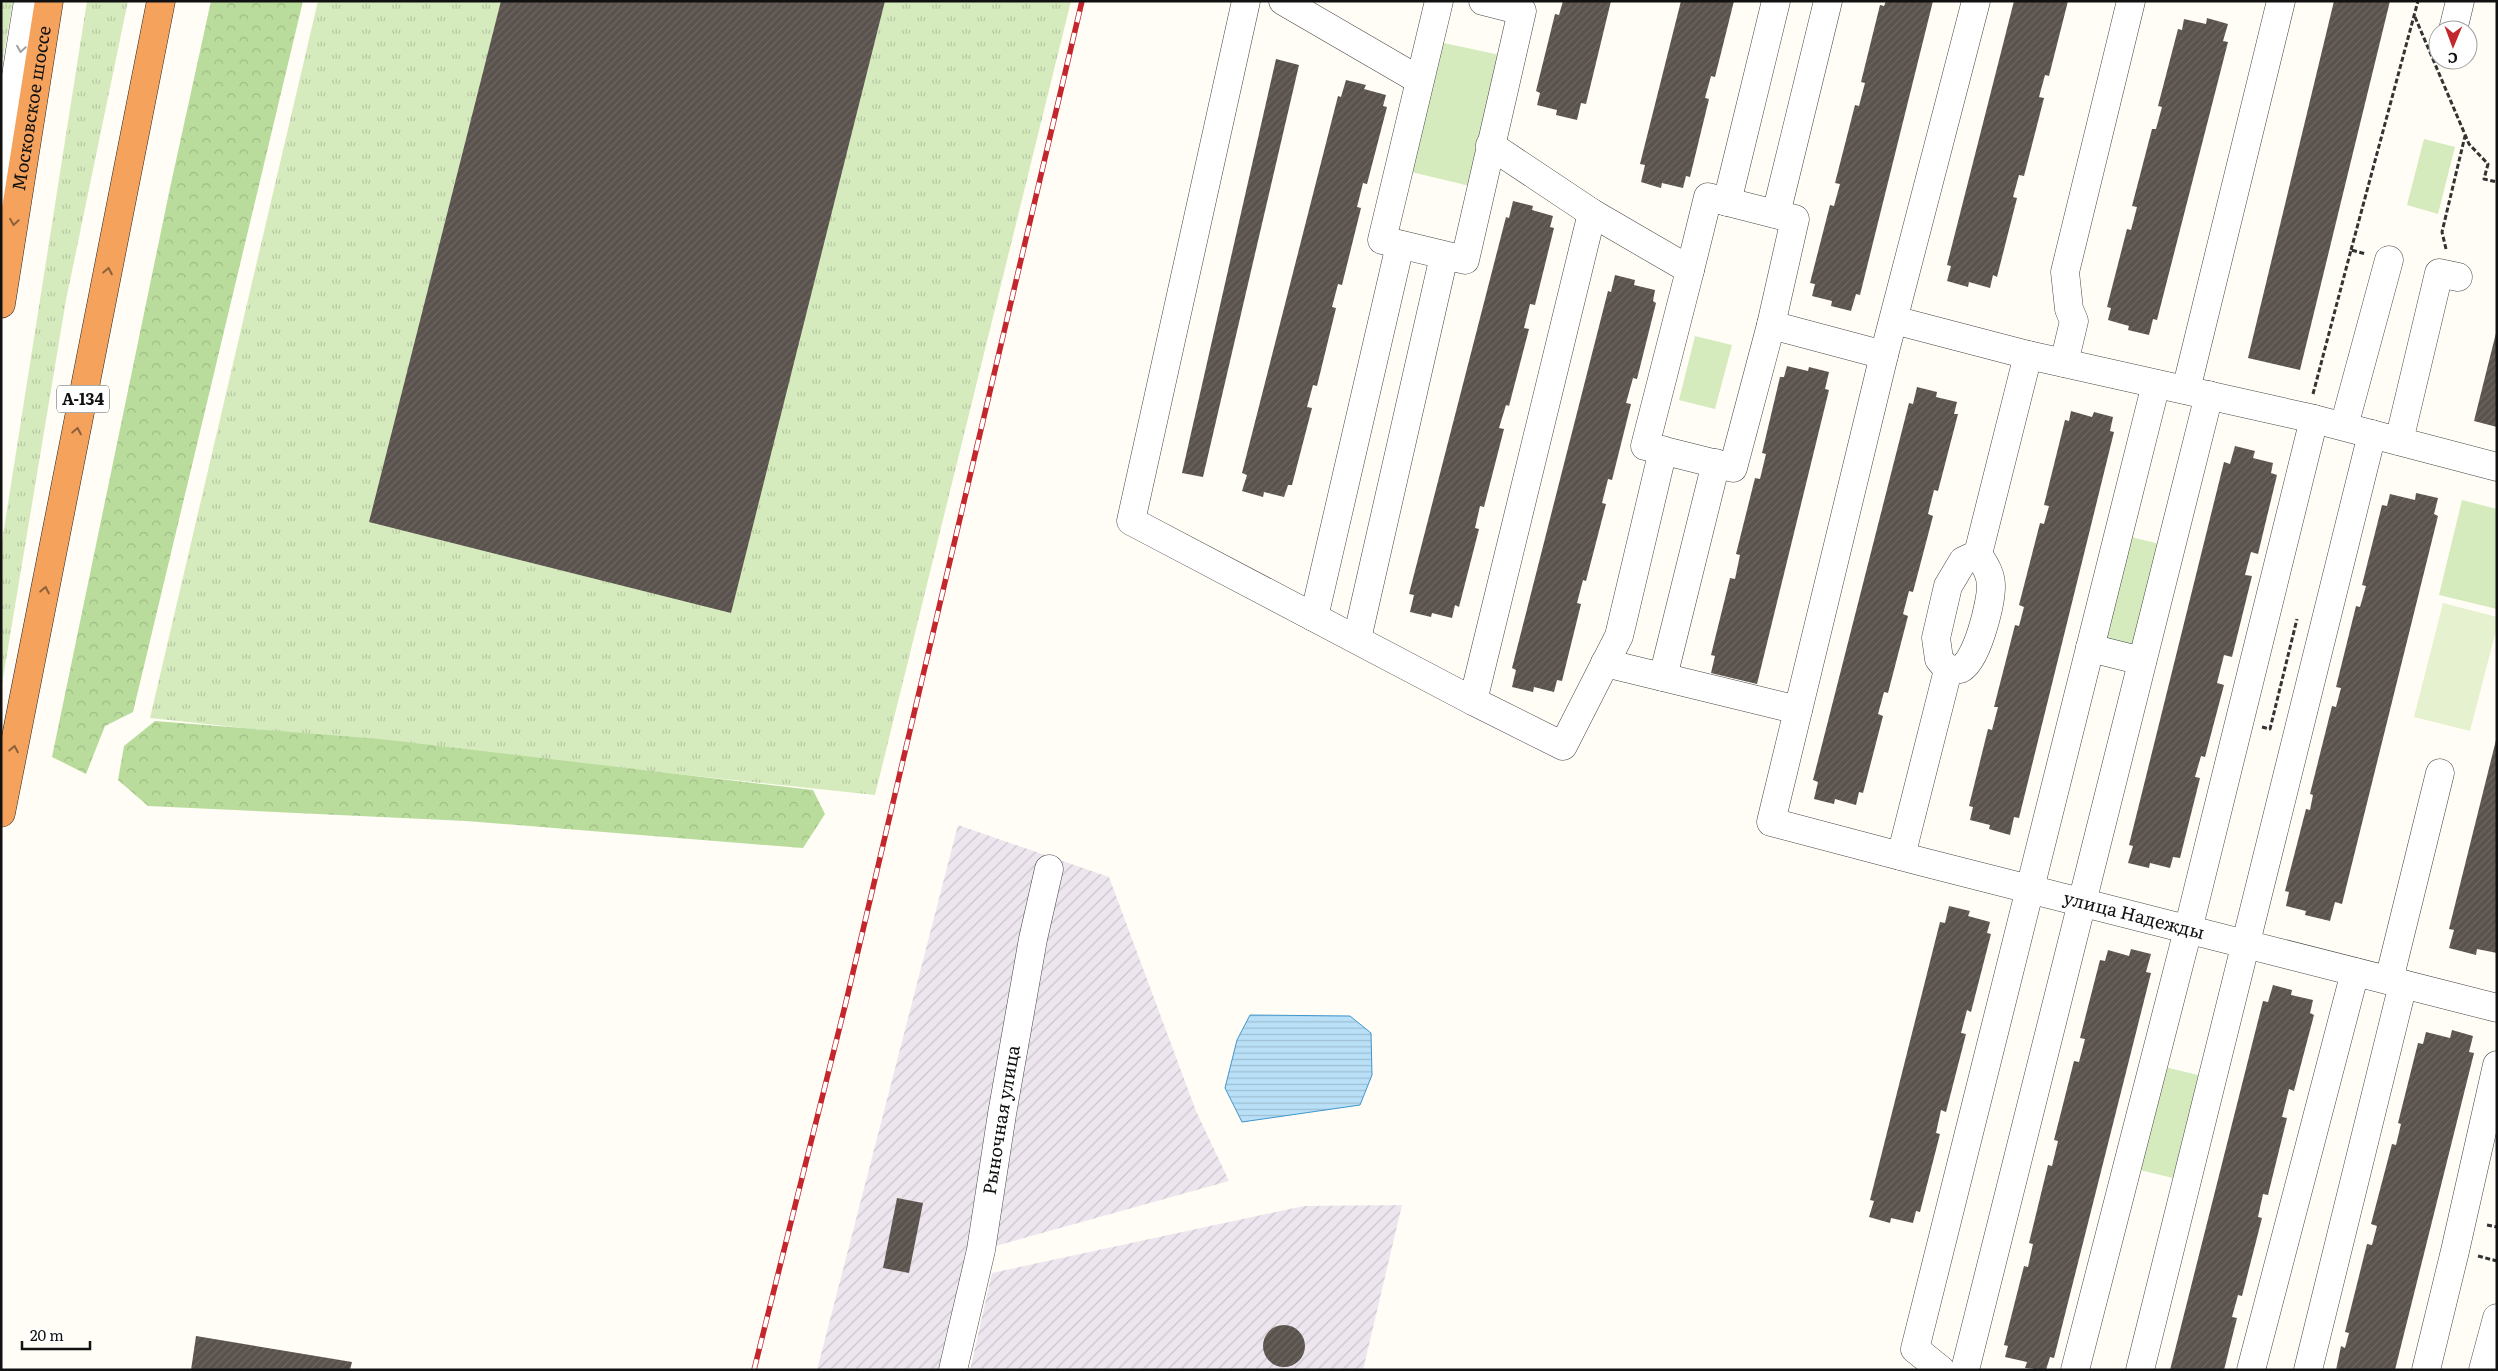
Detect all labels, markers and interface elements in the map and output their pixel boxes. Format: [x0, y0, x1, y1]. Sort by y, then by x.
north arrow [2428, 20, 2478, 70]
street label: Московское шоссе [4, 24, 57, 193]
one-way arrow [16, 45, 26, 54]
text: С [2448, 49, 2458, 69]
one-way arrow [9, 219, 20, 227]
one-way arrow [103, 267, 113, 276]
road number: А-134 [57, 386, 109, 412]
one-way arrow [71, 426, 82, 435]
one-way arrow [40, 586, 50, 594]
one-way arrow [8, 745, 19, 754]
street label: улица Надежды [2061, 883, 2208, 945]
street label: Рыночная улица [975, 1042, 1026, 1196]
scale bar [22, 1318, 90, 1350]
text: 20 m [30, 1323, 64, 1346]

